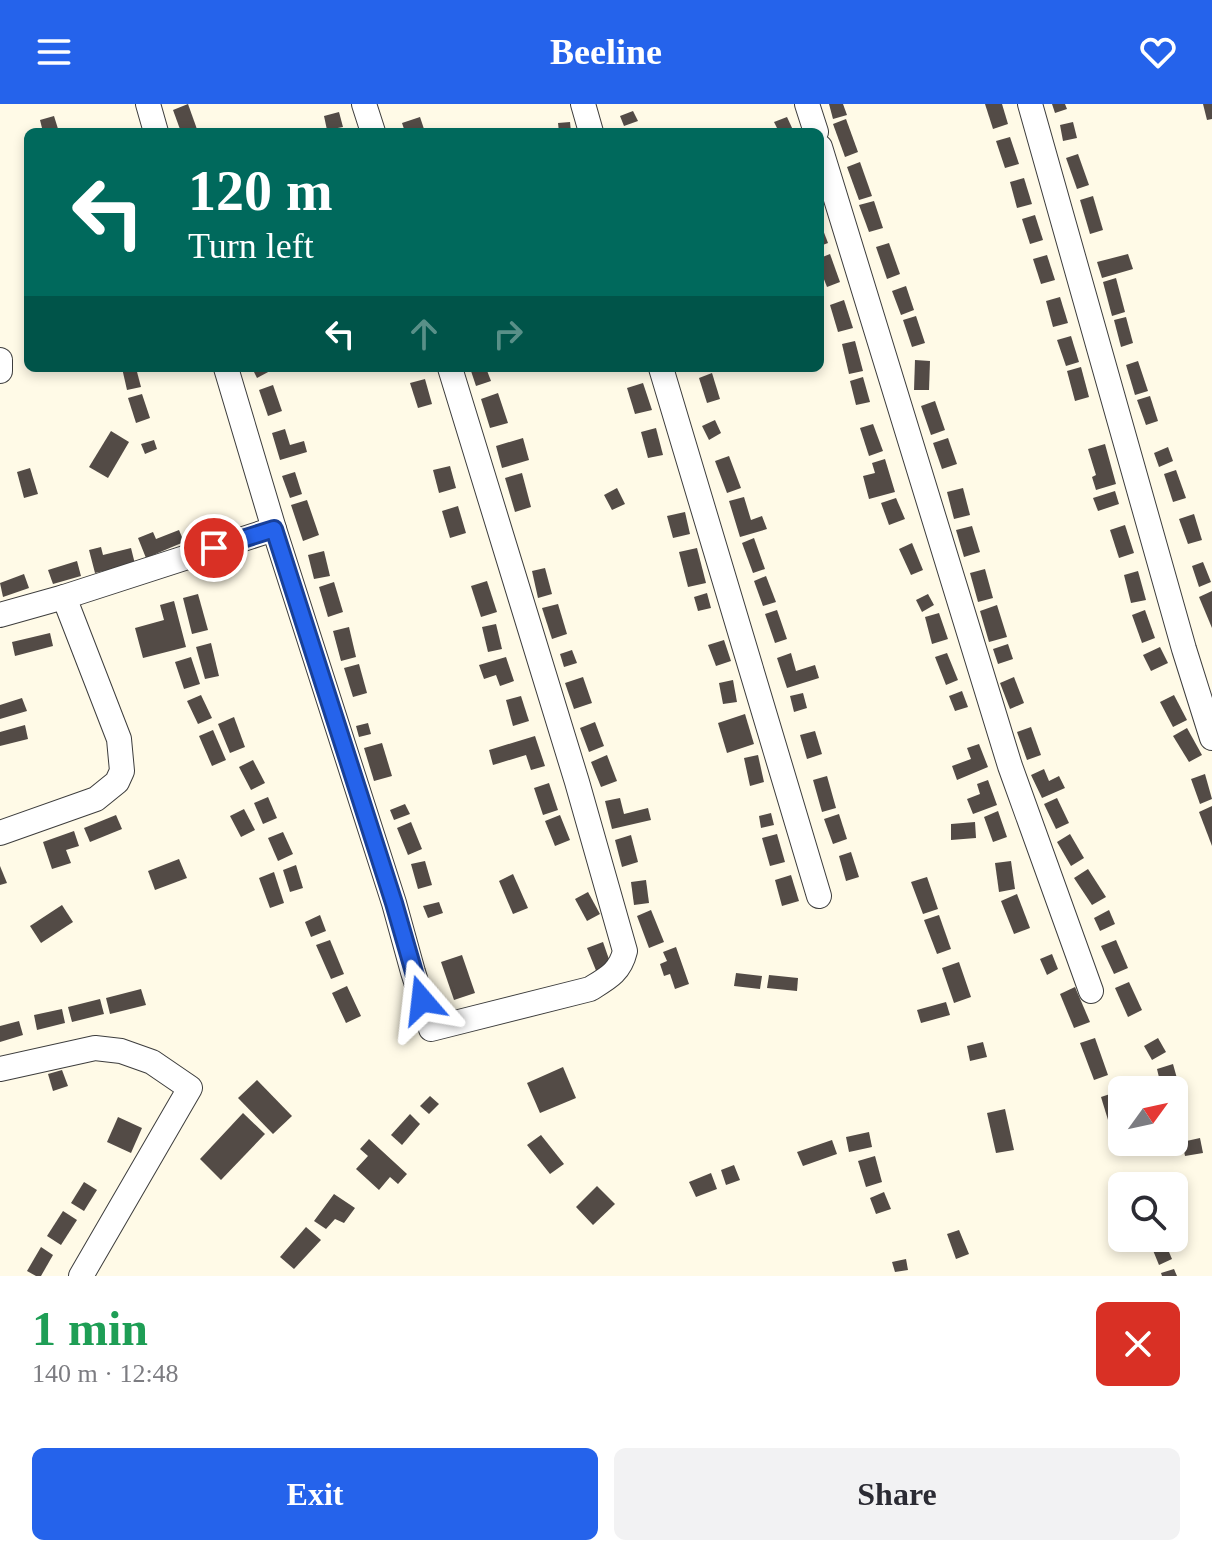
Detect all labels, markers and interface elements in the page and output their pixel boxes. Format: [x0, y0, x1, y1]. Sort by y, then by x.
icon: menu [32, 30, 76, 74]
icon: heart [1136, 30, 1180, 74]
text: Beeline [550, 32, 662, 72]
icon: left [56, 160, 160, 264]
text: 120 m [188, 160, 333, 222]
text: Turn left [188, 226, 314, 266]
icon: left [318, 312, 362, 356]
icon: ahead [402, 312, 446, 356]
icon: right [486, 312, 530, 356]
pin [180, 514, 248, 582]
icon: arrive [192, 526, 236, 570]
position arrow [380, 958, 464, 1042]
north arrow [1108, 1076, 1188, 1156]
map controls [1108, 1076, 1188, 1252]
button: search [1108, 1172, 1188, 1252]
text: 1 min [32, 1302, 148, 1355]
button: close [1096, 1302, 1180, 1386]
text: 140 m · 12:48 [32, 1359, 179, 1388]
button: Exit [32, 1448, 598, 1540]
button: Share [614, 1448, 1180, 1540]

